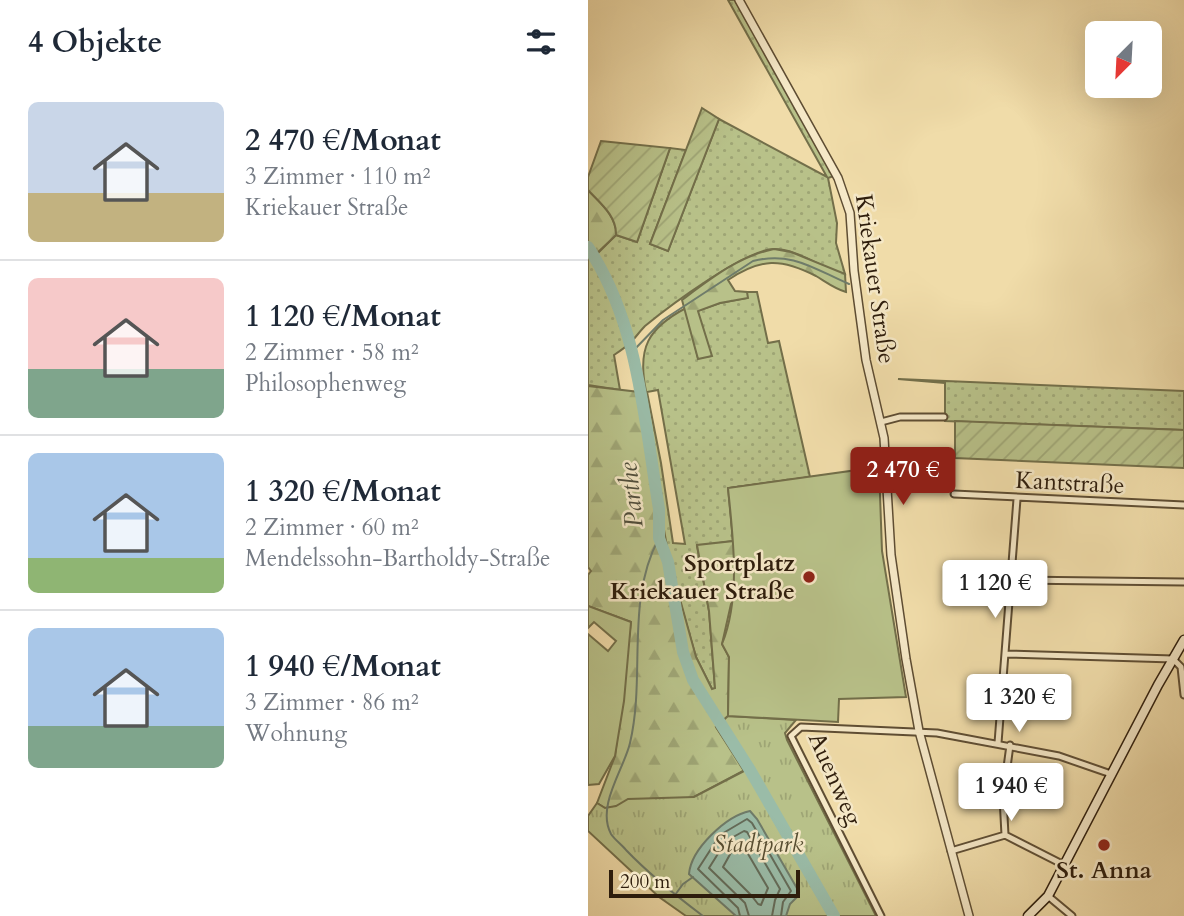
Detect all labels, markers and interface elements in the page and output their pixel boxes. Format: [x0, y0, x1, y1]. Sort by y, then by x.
north arrow [1085, 21, 1162, 98]
map controls [1085, 21, 1162, 98]
text: 4 Objekte [28, 22, 162, 63]
icon: filters [522, 23, 560, 61]
text: 2 470 €/Monat [245, 120, 441, 161]
icon: home [84, 130, 168, 214]
text: 3 Zimmer · 110 m² [245, 161, 430, 192]
text: Kriekauer Straße [245, 192, 409, 223]
street label: Kriekauer Straße [847, 192, 903, 366]
text: 1 120 €/Monat [245, 296, 441, 337]
icon: home [84, 306, 168, 390]
text: 2 Zimmer · 58 m² [245, 337, 419, 368]
text: Philosophenweg [245, 368, 406, 399]
pin: 2 470 € [838, 448, 968, 507]
text: 2 470 € [866, 454, 940, 485]
water label: Parthe [610, 460, 652, 529]
street label: Kantstraße [1015, 464, 1125, 502]
text: 1 320 €/Monat [245, 471, 441, 512]
icon: home [84, 481, 168, 565]
text: 2 Zimmer · 60 m² [245, 512, 419, 543]
text: Mendelssohn-Bartholdy-Straße [245, 543, 551, 574]
place label: Sportplatz Kriekauer Straße [610, 547, 795, 608]
pin: 1 120 € [930, 560, 1060, 620]
text: 1 120 € [958, 567, 1032, 598]
marker: Sportplatz Kriekauer Straße [801, 569, 817, 585]
text: 1 940 €/Monat [245, 646, 441, 687]
icon: home [84, 656, 168, 740]
pin: 1 320 € [954, 674, 1084, 734]
text: 1 320 € [982, 681, 1056, 712]
text: 3 Zimmer · 86 m² [245, 687, 419, 718]
text: Wohnung [245, 718, 347, 749]
street label: Auenweg [800, 727, 870, 831]
pin: 1 940 € [946, 764, 1076, 823]
text: 1 940 € [974, 770, 1048, 801]
park label: Stadtpark [713, 828, 804, 861]
marker: St. Anna [1096, 837, 1112, 853]
place label: St. Anna [1056, 854, 1152, 887]
scale bar [609, 867, 800, 899]
text: 200 m [620, 869, 670, 895]

